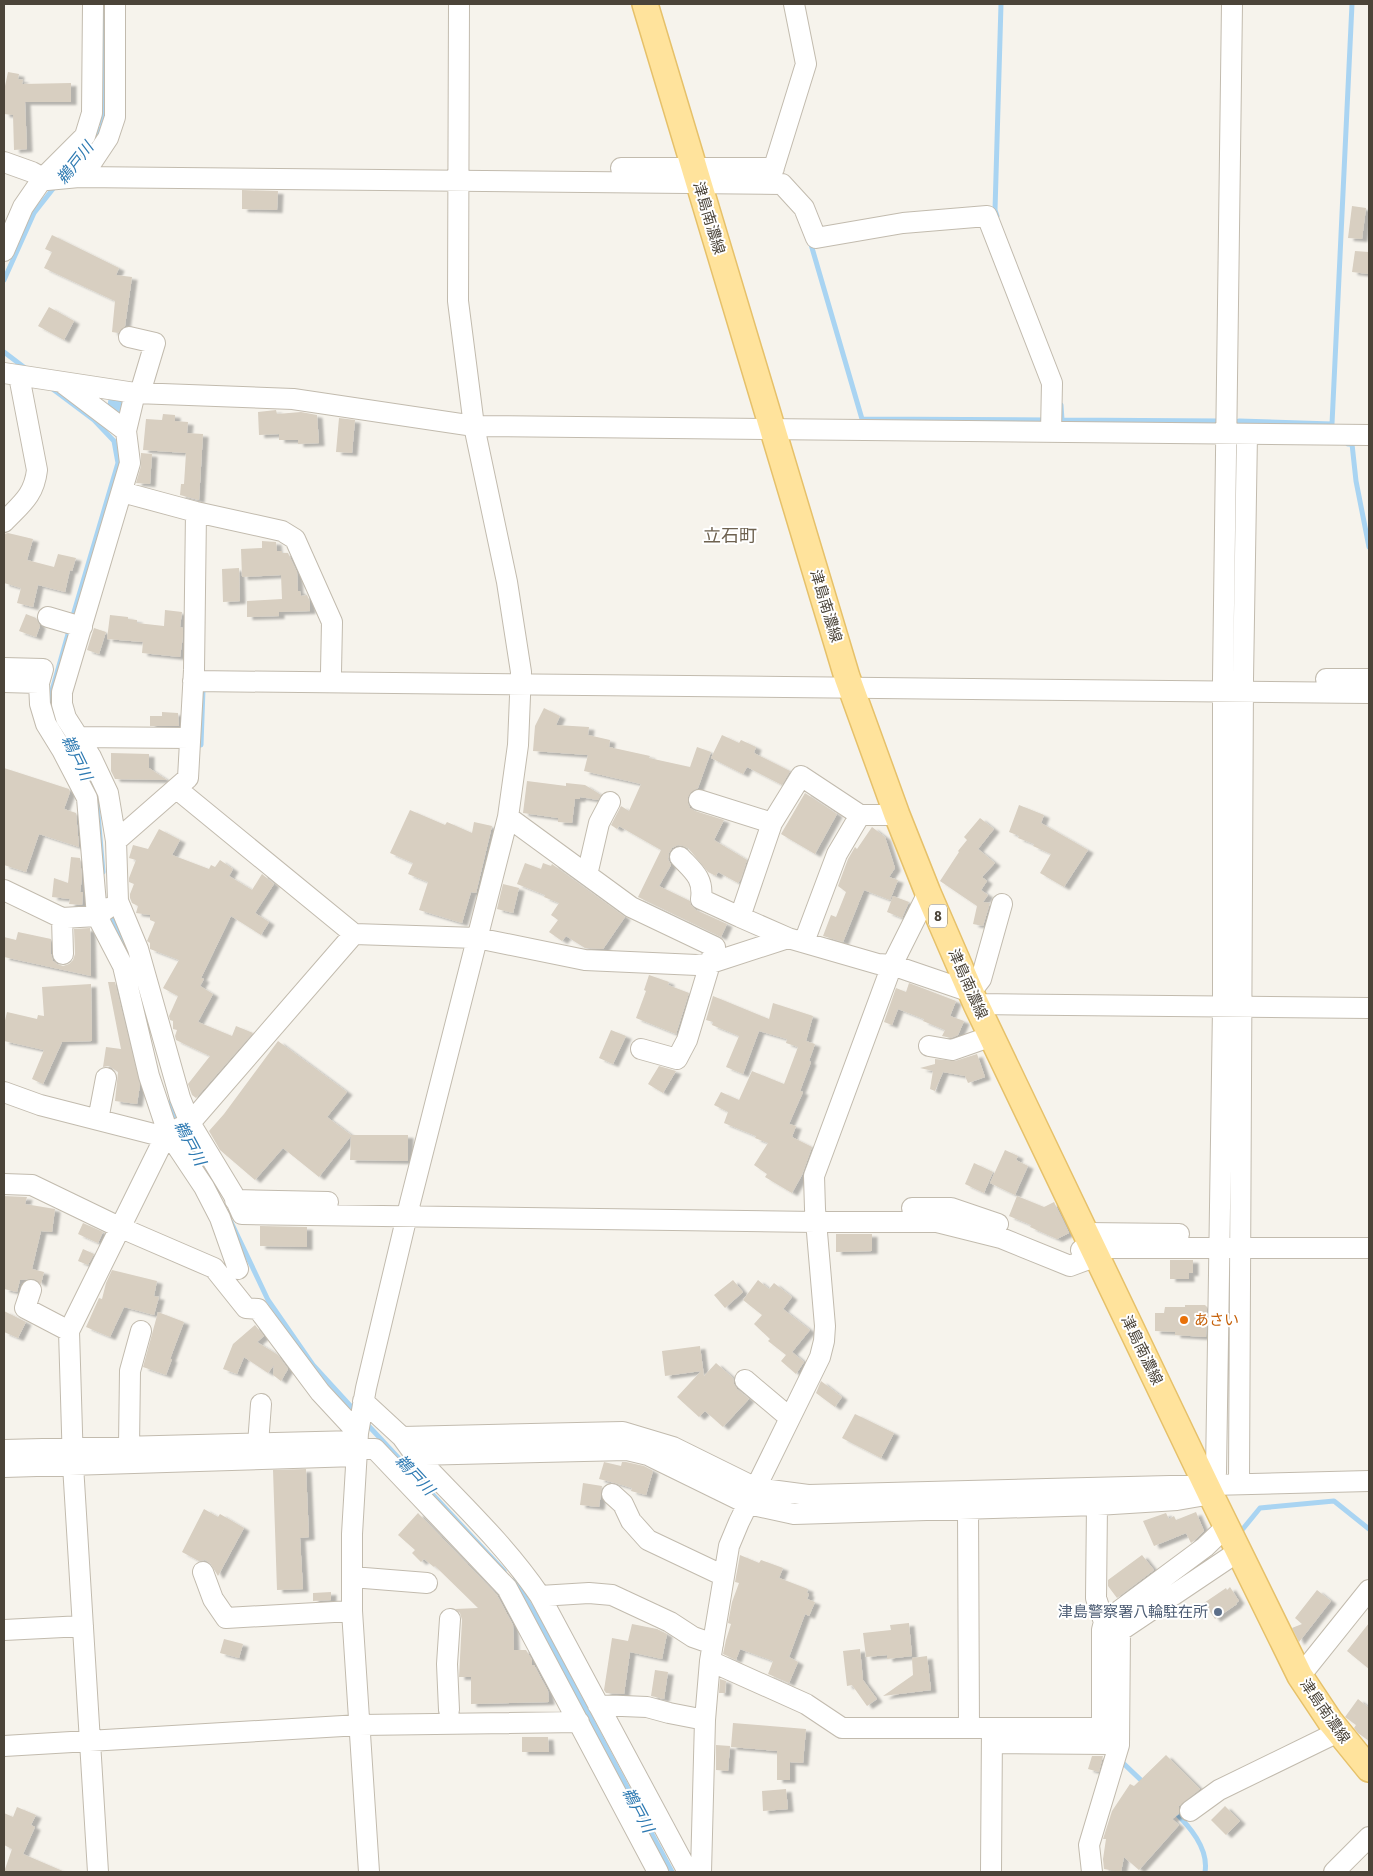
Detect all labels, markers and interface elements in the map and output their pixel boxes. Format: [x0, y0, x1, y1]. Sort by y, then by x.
water label: 鵜戸川 [53, 137, 98, 188]
street label: 津島南濃線 [689, 179, 729, 257]
district label: 立石町 [703, 525, 757, 547]
street label: 津島南濃線 [806, 567, 846, 645]
water label: 鵜戸川 [58, 732, 97, 786]
road number: 8 [929, 904, 947, 928]
street label: 津島南濃線 [945, 946, 991, 1022]
water label: 鵜戸川 [170, 1117, 211, 1170]
place label: あさい [1194, 1311, 1239, 1329]
street label: 津島南濃線 [1117, 1312, 1167, 1388]
marker: あさい [1178, 1314, 1190, 1326]
water label: 鵜戸川 [392, 1451, 440, 1500]
place label: 津島警察署八輪駐在所 [1058, 1603, 1208, 1621]
marker: 津島警察署八輪駐在所 [1212, 1606, 1224, 1618]
street label: 津島南濃線 [1296, 1675, 1354, 1747]
water label: 鵜戸川 [618, 1784, 659, 1837]

